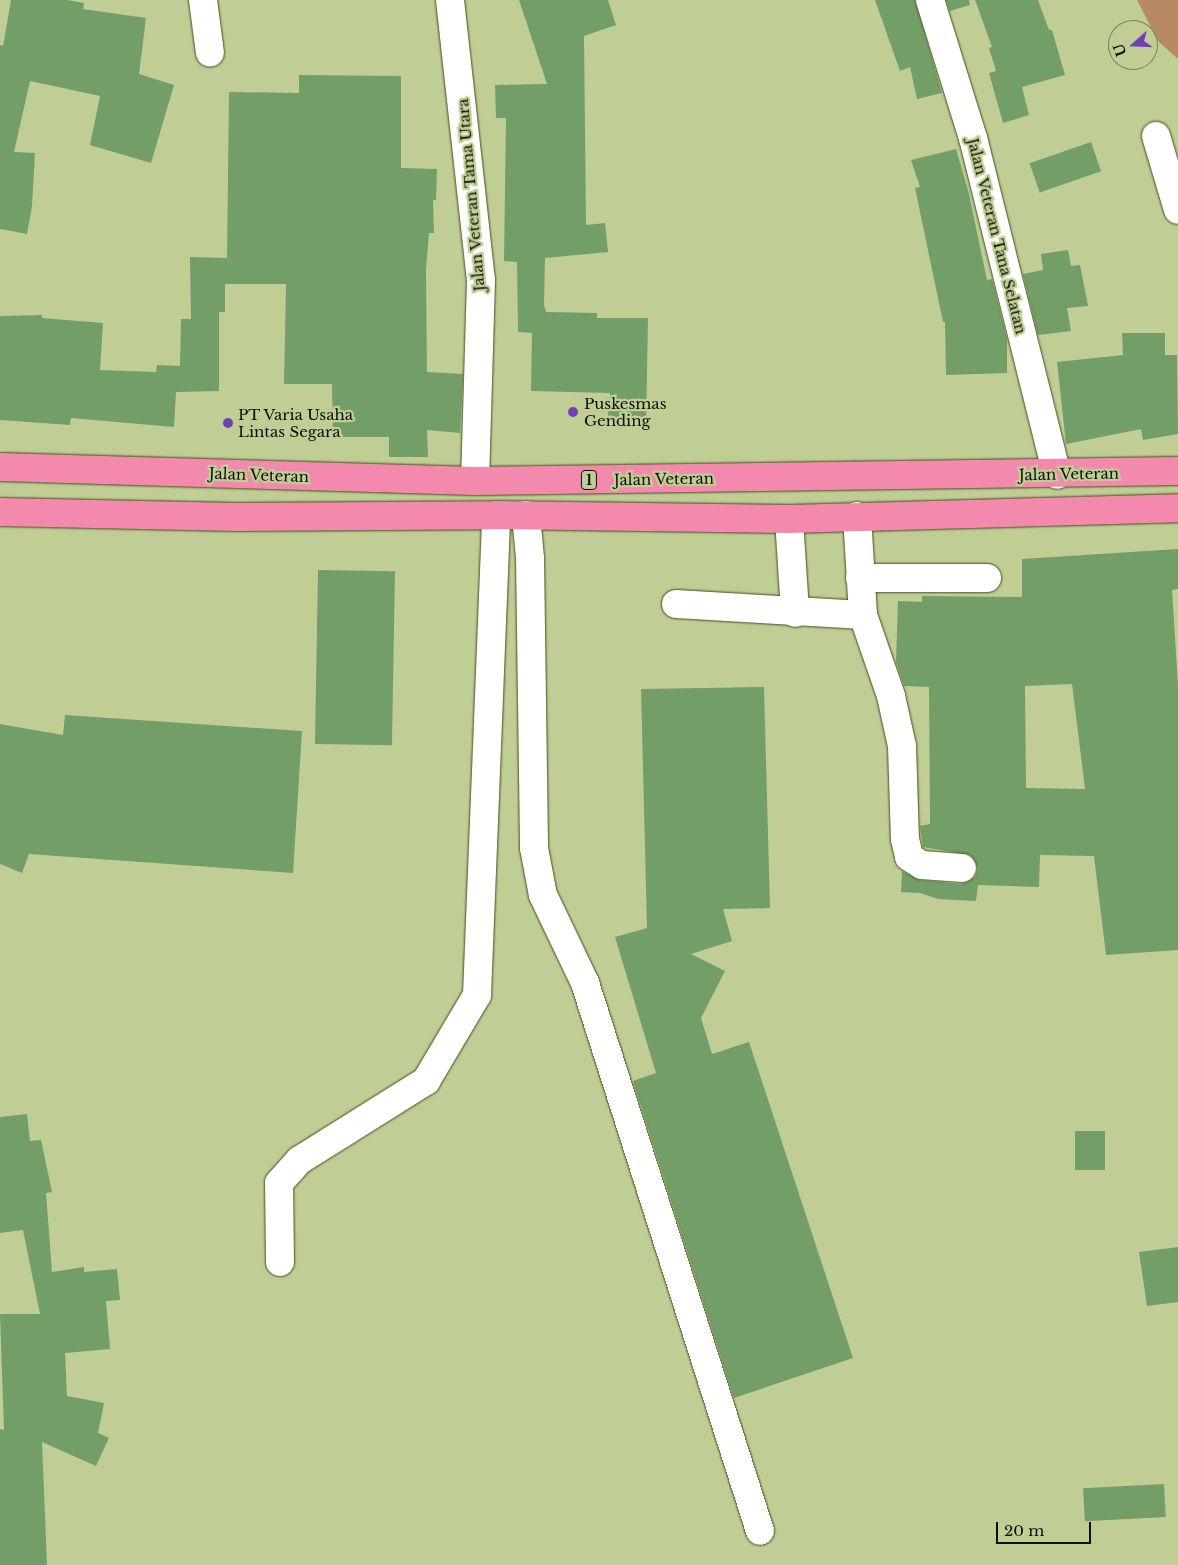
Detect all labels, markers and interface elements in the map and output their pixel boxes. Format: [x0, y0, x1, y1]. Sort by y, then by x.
north arrow [1108, 20, 1158, 70]
text: U [1109, 41, 1130, 59]
street label: Jalan Veteran Tama Utara [454, 97, 488, 293]
street label: Jalan Veteran Tana Selatan [964, 136, 1030, 336]
place label: Puskesmas Gending [584, 394, 666, 429]
place label: PT Varia Usaha Lintas Segara [238, 405, 354, 440]
marker: Puskesmas Gending [566, 405, 580, 419]
marker: PT Varia Usaha Lintas Segara [222, 417, 234, 429]
street label: Jalan Veteran [208, 464, 310, 486]
street label: Jalan Veteran [1018, 464, 1120, 484]
road number: 1 [580, 468, 598, 492]
street label: Jalan Veteran [613, 469, 715, 489]
scale bar [998, 1512, 1093, 1544]
text: 20 m [1004, 1521, 1044, 1540]

